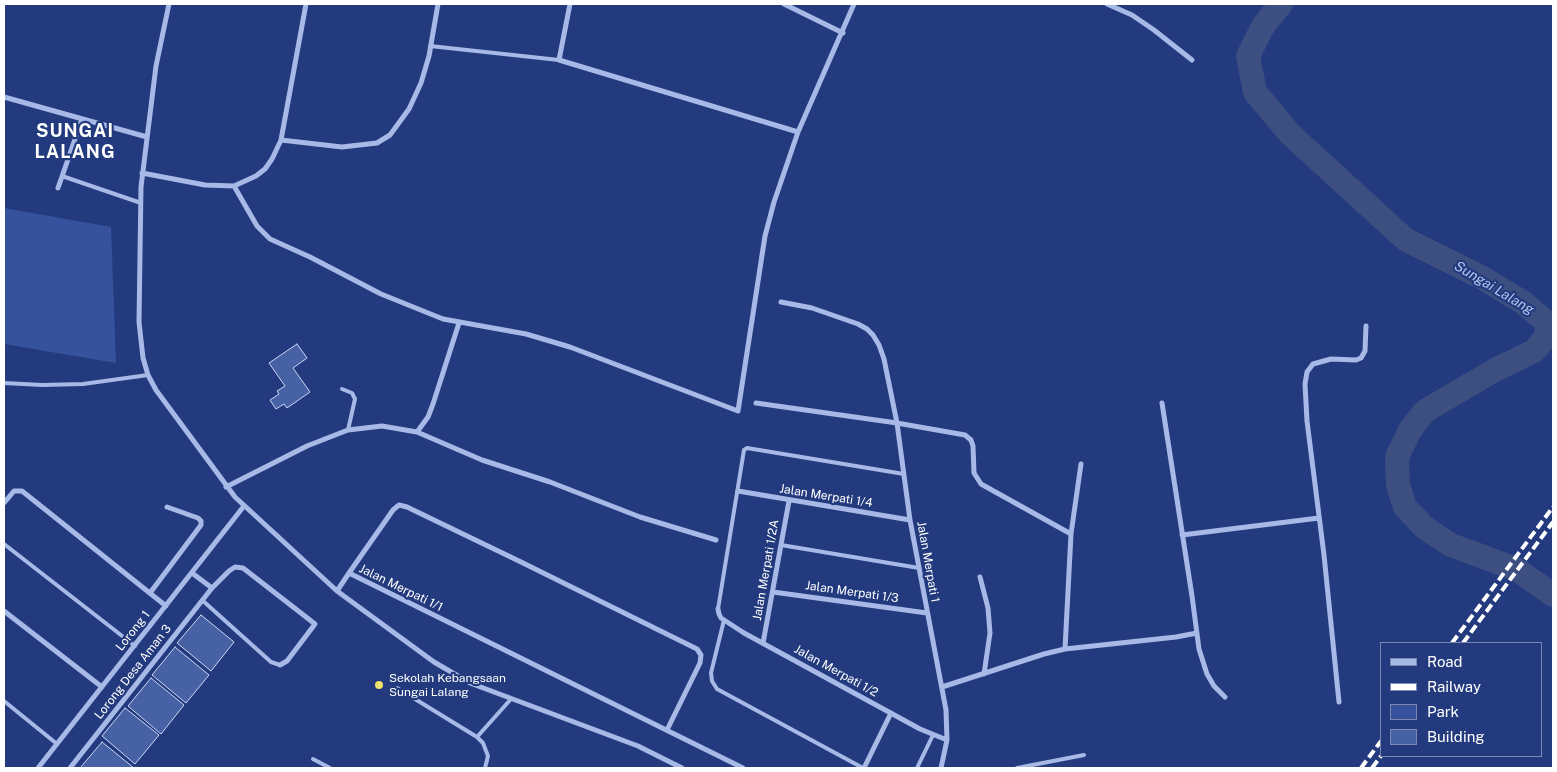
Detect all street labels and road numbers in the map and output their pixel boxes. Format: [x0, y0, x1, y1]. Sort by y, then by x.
street label: Jalan Merpati 1/4 [778, 482, 874, 510]
street label: Jalan Merpati 1/2A [750, 518, 782, 622]
street label: Jalan Merpati 1 [914, 520, 942, 604]
street label: Jalan Merpati 1/1 [357, 562, 445, 614]
street label: Jalan Merpati 1/3 [804, 578, 900, 606]
street label: Lorong 1 [113, 608, 153, 654]
street label: Lorong Desa Aman 3 [92, 622, 174, 722]
street label: Jalan Merpati 1/2 [792, 642, 880, 700]

